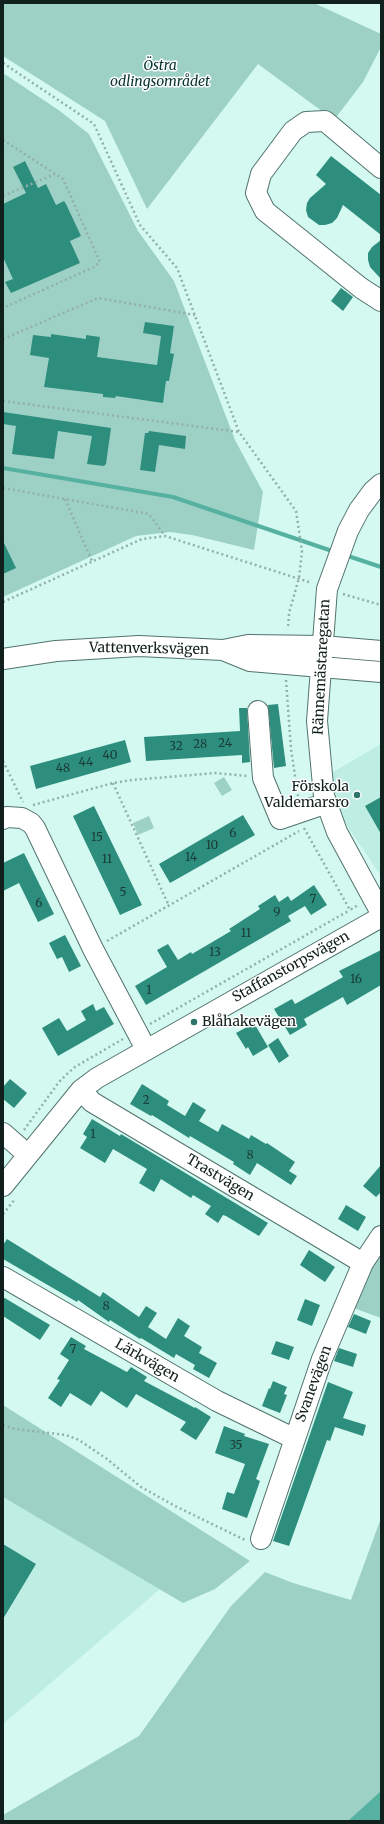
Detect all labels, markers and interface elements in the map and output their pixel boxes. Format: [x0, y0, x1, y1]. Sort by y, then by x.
park label: Östra odlingsområdet [110, 58, 210, 90]
street label: Rännemästaregatan [310, 599, 334, 735]
street label: Vattenverksvägen [89, 640, 209, 658]
house number: 24 [218, 737, 232, 751]
house number: 28 [193, 738, 207, 752]
house number: 32 [169, 740, 183, 754]
house number: 40 [103, 749, 117, 763]
house number: 44 [79, 756, 93, 770]
house number: 48 [56, 762, 70, 776]
place label: Förskola Valdemarsro [264, 779, 349, 812]
marker: Förskola Valdemarsro [352, 790, 362, 800]
house number: 6 [229, 827, 237, 841]
house number: 15 [91, 831, 103, 845]
house number: 10 [206, 839, 218, 853]
house number: 14 [185, 851, 197, 865]
house number: 11 [102, 853, 112, 867]
house number: 5 [119, 886, 127, 900]
house number: 7 [310, 893, 316, 907]
house number: 6 [35, 897, 43, 911]
house number: 9 [273, 906, 281, 920]
house number: 11 [241, 927, 251, 941]
street label: Staffanstorpsvägen [230, 928, 352, 1006]
house number: 13 [209, 946, 221, 960]
house number: 16 [350, 973, 362, 987]
house number: 1 [146, 984, 152, 998]
place label: Blåhakevägen [202, 1014, 296, 1030]
marker: Blåhakevägen [189, 1017, 199, 1027]
house number: 2 [142, 1094, 150, 1108]
house number: 1 [90, 1128, 96, 1142]
house number: 8 [246, 1149, 254, 1163]
street label: Trastvägen [183, 1151, 257, 1205]
house number: 8 [102, 1300, 110, 1314]
street label: Lärkvägen [112, 1336, 182, 1386]
house number: 7 [70, 1343, 76, 1357]
street label: Svanevägen [292, 1343, 336, 1425]
house number: 35 [229, 1439, 243, 1453]

